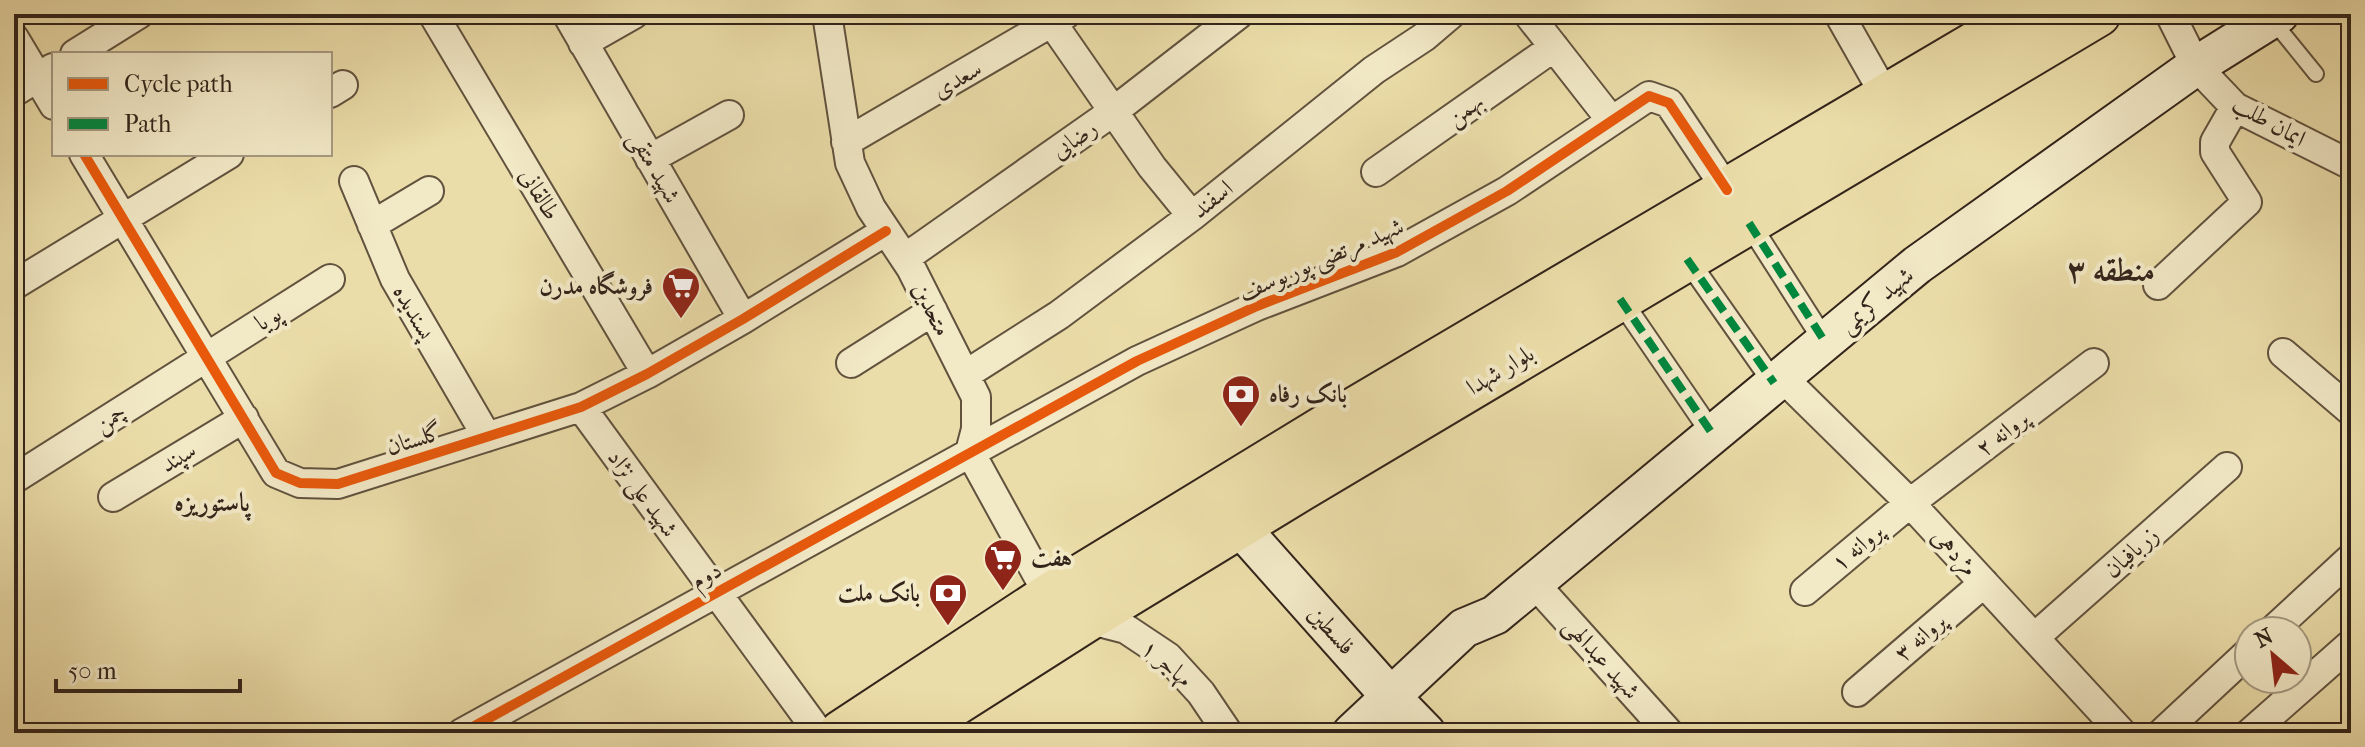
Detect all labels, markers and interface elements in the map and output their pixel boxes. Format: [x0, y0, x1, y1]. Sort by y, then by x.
legend [52, 52, 332, 156]
street label: سعدی [927, 54, 987, 104]
text: Cycle path [124, 70, 233, 98]
street label: بهمن [1441, 86, 1490, 133]
street label: ایمان طلب [2226, 89, 2311, 154]
text: Path [124, 110, 172, 138]
street label: رضایی [1046, 113, 1103, 165]
street label: شهید متقی [621, 126, 687, 209]
street label: طالقانی [514, 163, 566, 225]
street label: اسفند [1186, 174, 1238, 224]
street label: شهید مرتضی پوریوسف [1234, 212, 1409, 309]
district label: منطقه ۳ [2067, 252, 2155, 289]
street label: شهید کریمی [1833, 261, 1921, 341]
supermarket icon: فروشگاه مدرن [660, 265, 702, 320]
place label: فروشگاه مدرن [539, 270, 653, 301]
street label: متحدین [907, 278, 957, 340]
street label: پسندیده [385, 280, 442, 347]
street label: پویا [250, 299, 289, 339]
street label: بلوار شهدا [1461, 339, 1539, 402]
bank icon: بانک رفاه [1220, 373, 1262, 428]
place label: بانک رفاه [1269, 380, 1347, 408]
street label: چمن [89, 398, 132, 440]
street label: پروانه ۲ [1970, 402, 2037, 464]
street label: گلستان [382, 416, 446, 461]
street label: سپند [155, 436, 202, 481]
street label: شهید علی نژاد [600, 444, 684, 544]
district label: پاستوریزه [174, 487, 252, 521]
street label: پروانه ۱ [1825, 516, 1892, 578]
street label: زربافیان [2098, 520, 2164, 584]
street label: مژدهی [1924, 522, 1984, 584]
supermarket icon: هفت [982, 537, 1024, 592]
place label: هفت [1031, 544, 1072, 572]
street label: دوم [686, 555, 730, 601]
bank icon: بانک ملت [927, 572, 969, 627]
place label: بانک ملت [838, 579, 920, 607]
street label: فلسطین [1303, 599, 1361, 661]
street label: پروانه ۳ [1889, 605, 1955, 668]
street label: شهید عبدالهی [1556, 611, 1646, 707]
north arrow [2233, 615, 2313, 695]
text: N [2251, 623, 2278, 654]
street label: مهاجر ۱ [1135, 633, 1198, 693]
scale bar [56, 643, 240, 693]
text: 50 m [68, 657, 117, 685]

